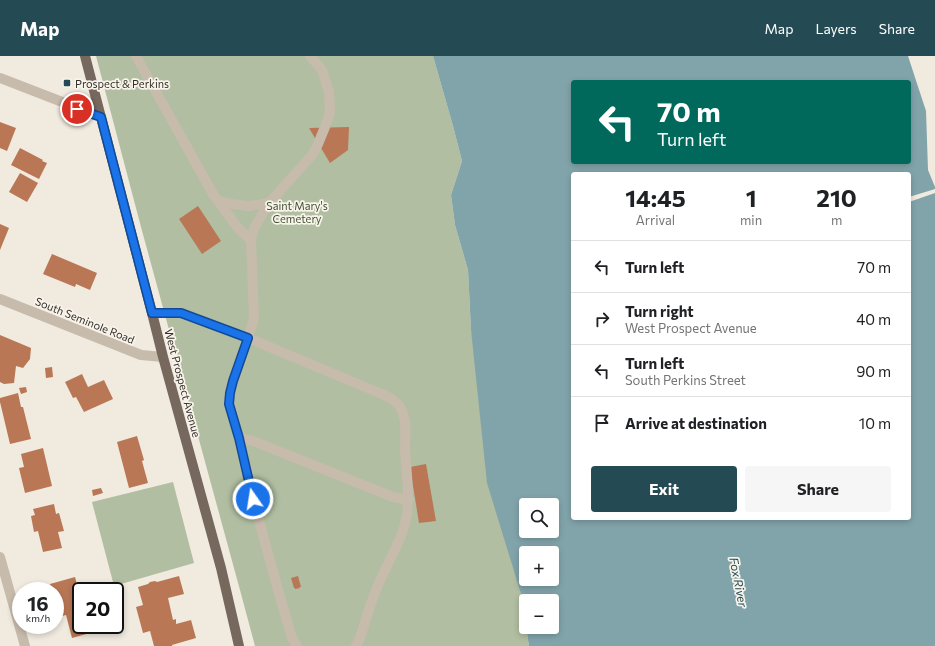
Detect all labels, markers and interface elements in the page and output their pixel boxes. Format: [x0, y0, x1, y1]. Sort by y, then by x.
text: Map [20, 17, 59, 40]
text: Map [765, 20, 793, 37]
text: Layers [815, 20, 857, 37]
text: Share [879, 20, 915, 37]
place label: Prospect & Perkins [75, 77, 169, 90]
marker: Prospect & Perkins [62, 78, 72, 88]
pin [60, 92, 94, 126]
text: 70 m [657, 94, 721, 128]
icon: left [591, 96, 643, 148]
icon: arrive [66, 98, 88, 120]
text: Turn left [657, 128, 726, 150]
text: 14:45 [625, 183, 686, 212]
text: 1 [746, 183, 757, 212]
text: 210 [816, 183, 857, 212]
park label: Saint Mary's Cemetery [266, 199, 328, 225]
text: Arrival [636, 212, 675, 228]
text: min [740, 212, 762, 228]
text: m [831, 212, 842, 228]
icon: left [591, 256, 613, 278]
text: Turn left [625, 258, 684, 276]
text: 70 m [857, 258, 891, 276]
street label: South Seminole Road [33, 294, 137, 346]
text: Turn right [625, 302, 694, 320]
icon: right [591, 308, 613, 330]
text: 40 m [856, 310, 891, 328]
text: West Prospect Avenue [625, 320, 757, 336]
street label: West Prospect Avenue [162, 327, 204, 439]
text: Turn left [625, 354, 684, 372]
icon: left [591, 360, 613, 382]
text: 90 m [856, 362, 891, 380]
text: South Perkins Street [625, 372, 746, 388]
icon: arrive [591, 412, 613, 434]
text: Arrive at destination [625, 414, 767, 432]
text: 10 m [859, 414, 891, 432]
button: Exit [591, 466, 737, 512]
button: Share [745, 466, 891, 512]
position arrow [232, 478, 274, 520]
map controls [519, 498, 559, 634]
button: search [519, 498, 559, 538]
button: + [519, 546, 559, 586]
water label: Fox River [727, 556, 751, 609]
speed limit sign: 20 [72, 582, 124, 634]
text: 16 [27, 591, 49, 615]
button: − [519, 594, 559, 634]
text: km/h [26, 612, 50, 624]

